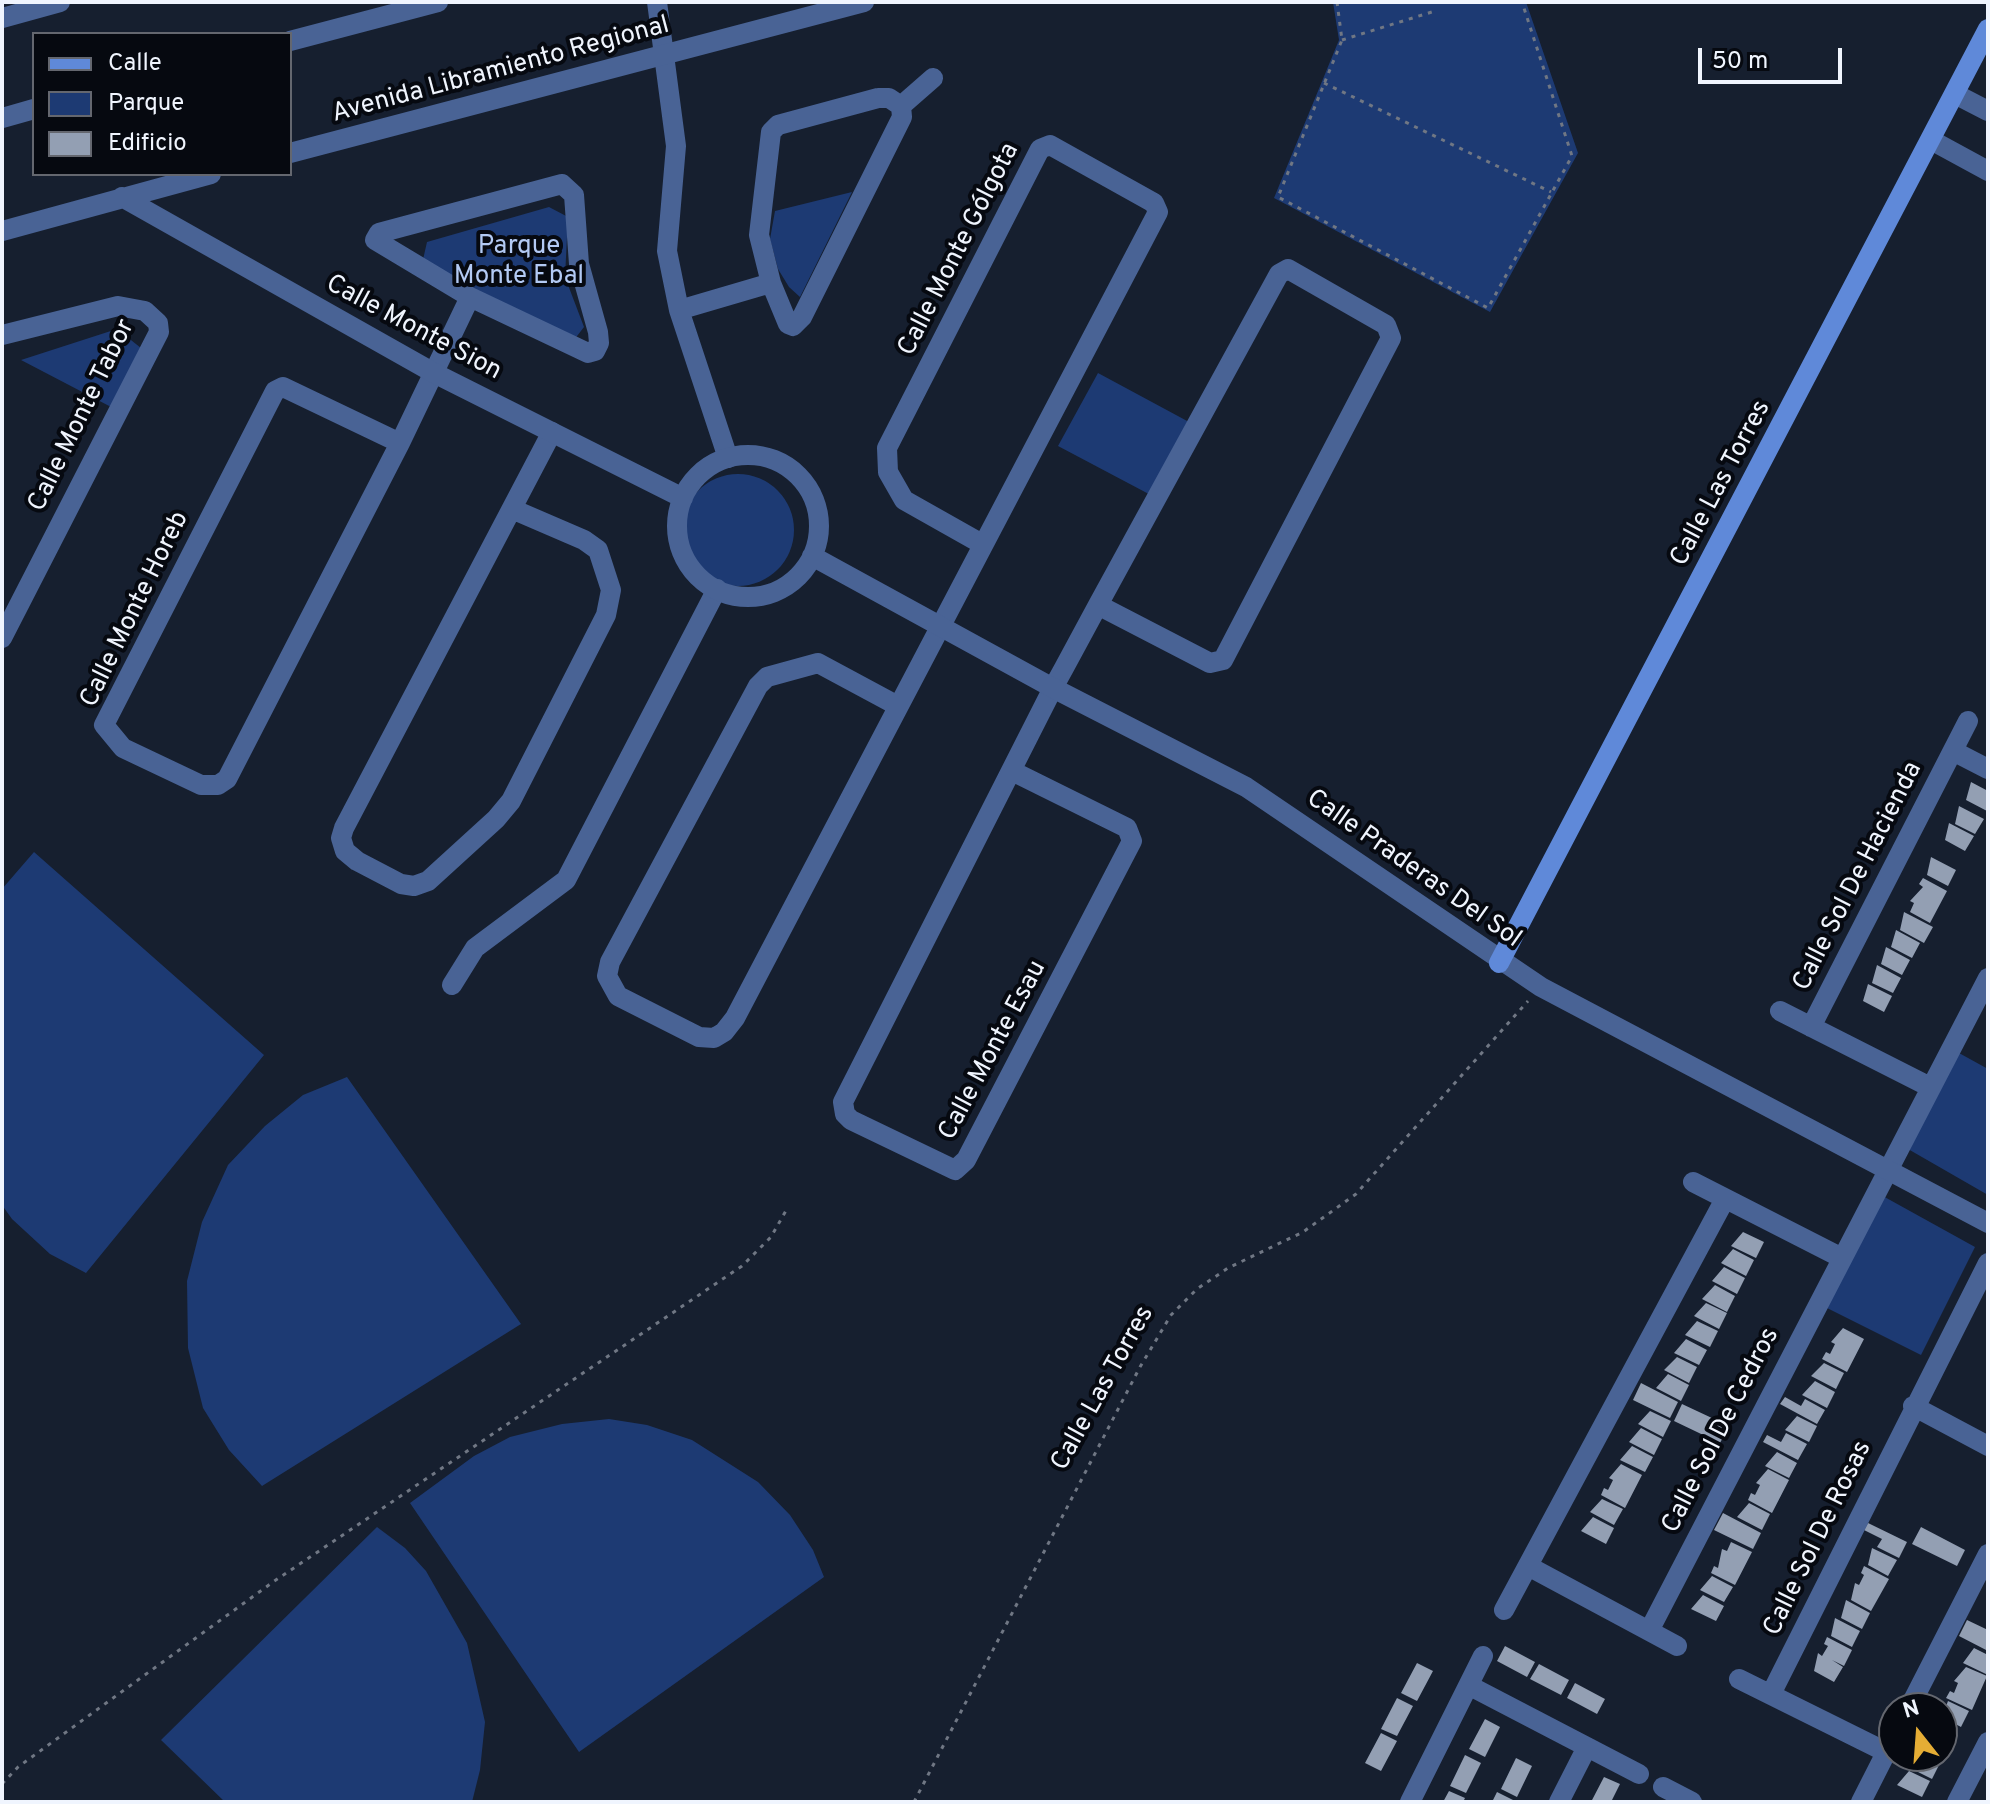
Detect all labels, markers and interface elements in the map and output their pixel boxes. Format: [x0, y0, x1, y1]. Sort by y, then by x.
street label: Avenida Libramiento Regional [329, 11, 673, 131]
legend [32, 32, 292, 176]
scale bar [1702, 32, 1846, 82]
text: 50 m [1712, 47, 1768, 77]
text: Calle [108, 49, 162, 79]
text: Parque [108, 89, 184, 119]
text: Edificio [108, 129, 187, 159]
street label: Calle Monte Gólgota [893, 138, 1027, 362]
park label: Parque Monte Ebal [454, 232, 584, 294]
street label: Calle Monte Sion [320, 270, 506, 388]
street label: Calle Monte Tabor [23, 315, 143, 517]
street label: Calle Las Torres [1665, 396, 1779, 572]
street label: Calle Monte Horeb [75, 507, 197, 713]
street label: Calle Sol De Hacienda [1788, 757, 1930, 997]
street label: Calle Praderas Del Sol [1299, 784, 1527, 956]
street label: Calle Monte Esau [934, 956, 1054, 1146]
street label: Calle Las Torres [1046, 1301, 1162, 1477]
street label: Calle Sol De Cedros [1657, 1323, 1787, 1539]
street label: Calle Sol De Rosas [1758, 1436, 1880, 1642]
north arrow [1878, 1692, 1958, 1772]
text: N [1900, 1695, 1923, 1726]

